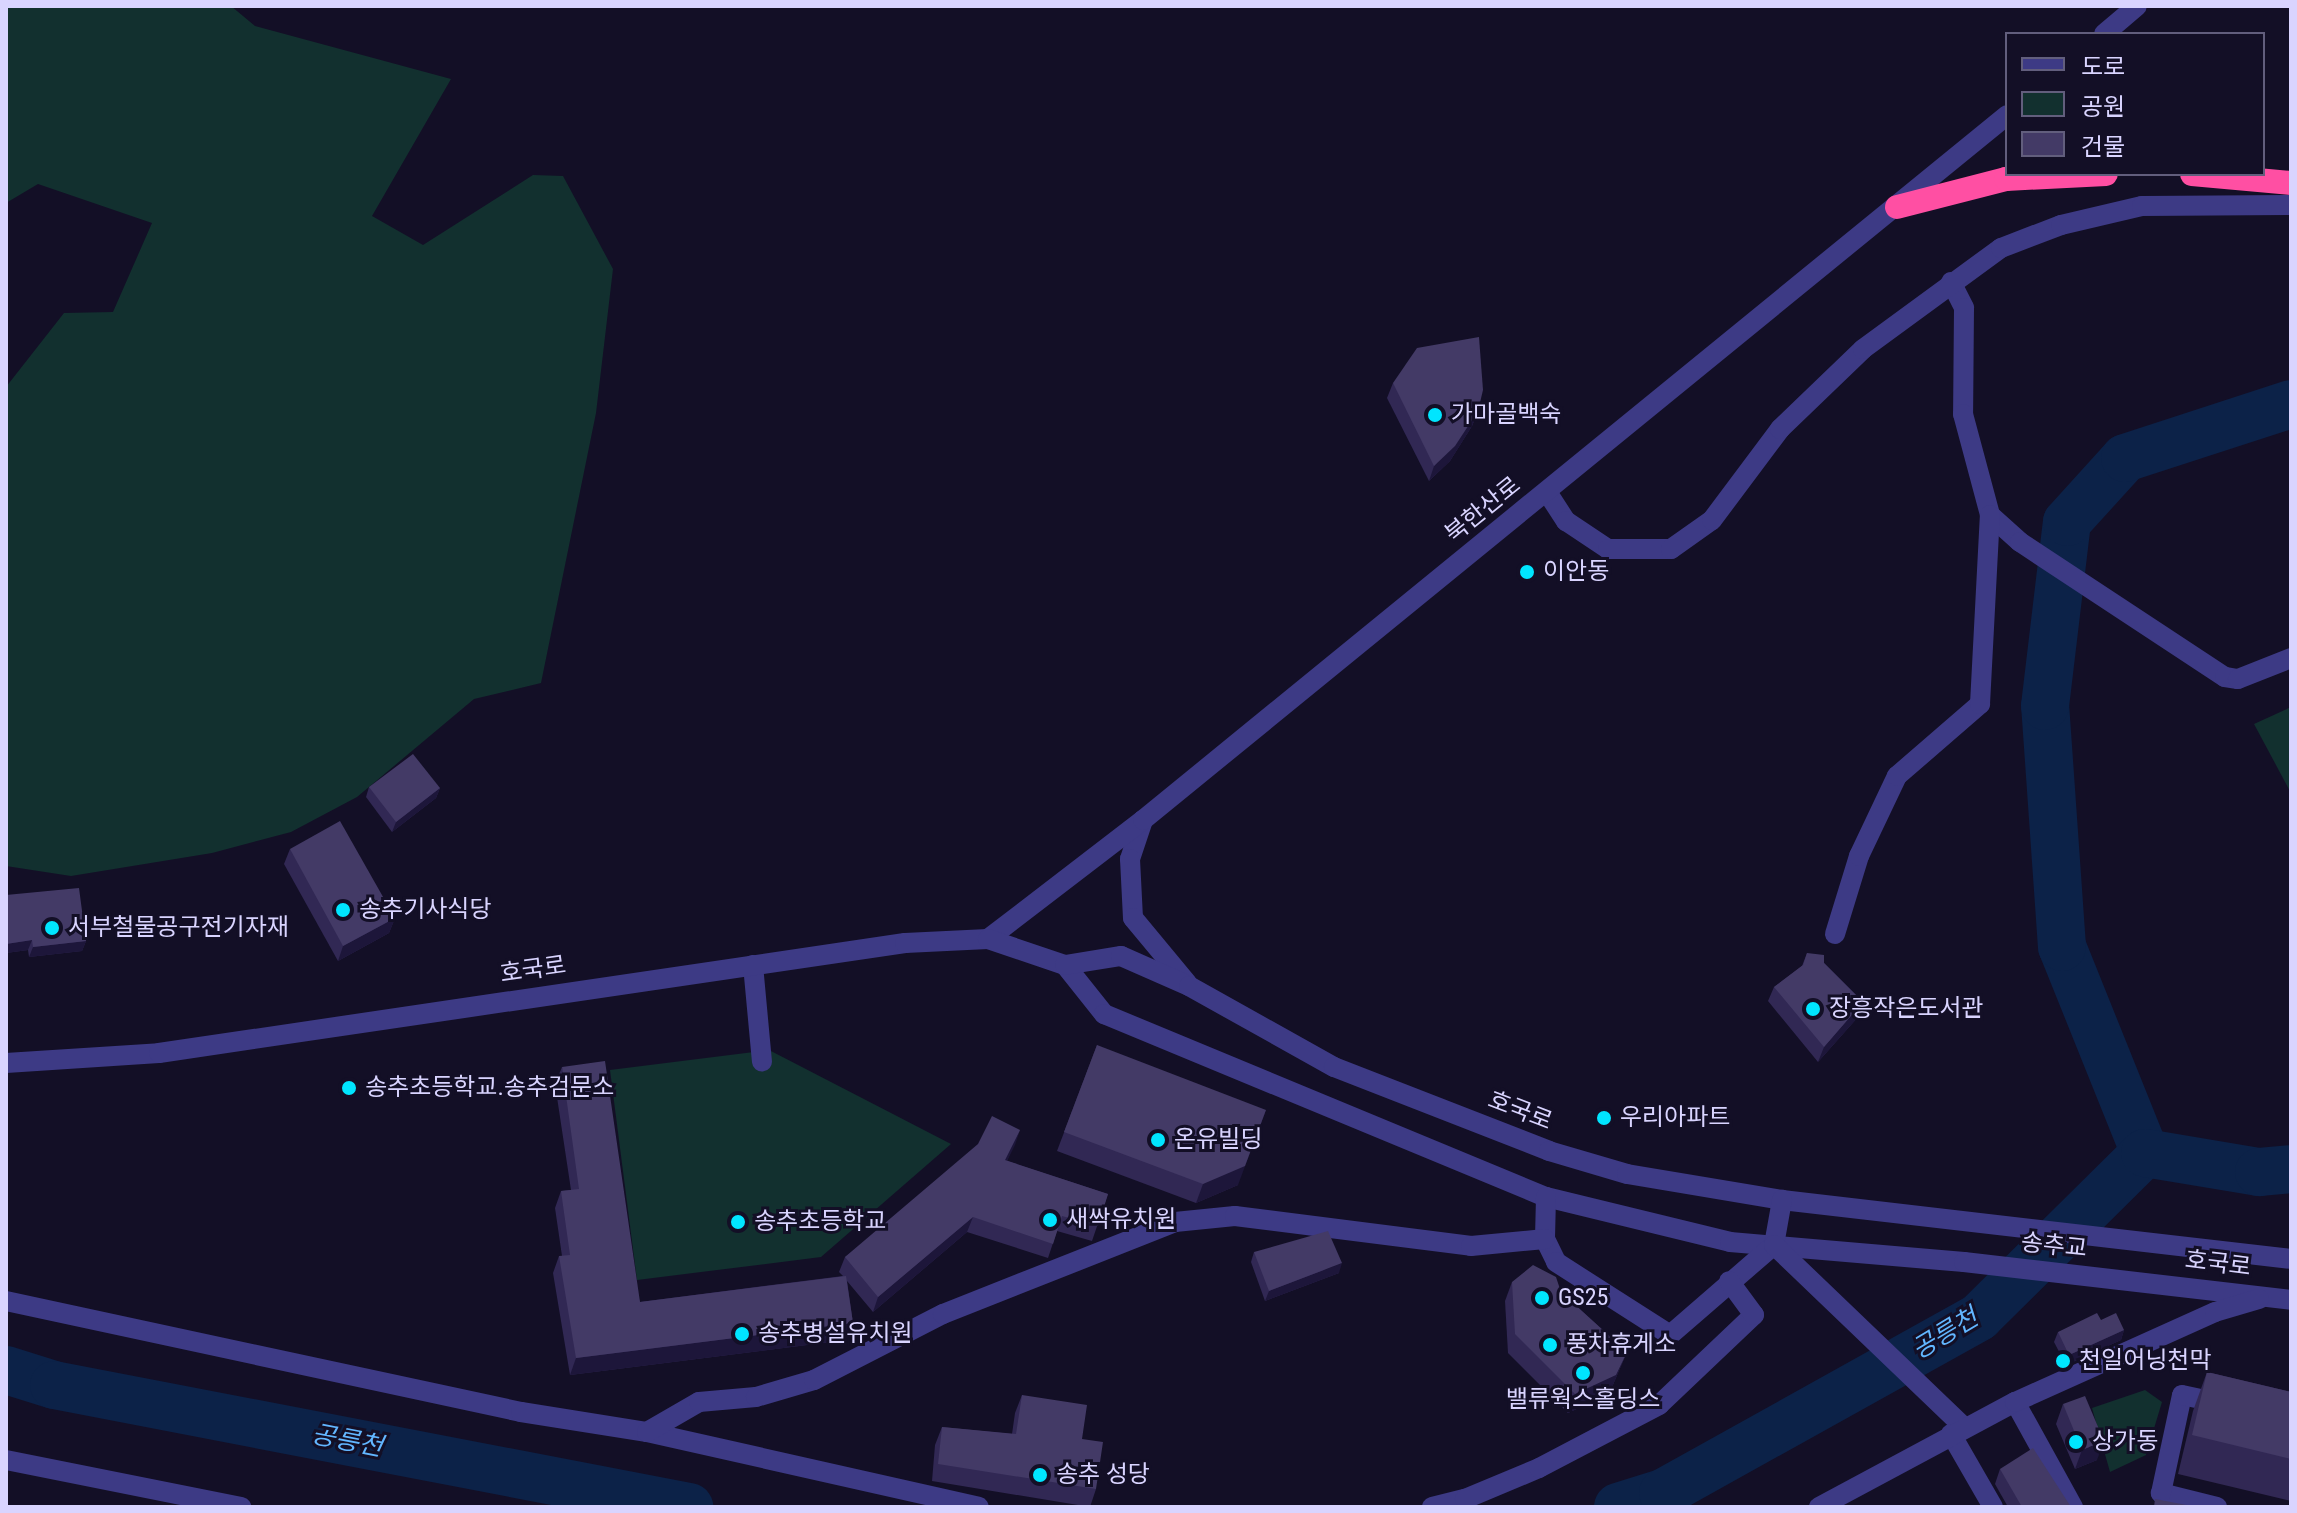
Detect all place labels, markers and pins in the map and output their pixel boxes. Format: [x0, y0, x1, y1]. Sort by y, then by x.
place label: 가마골백숙 [1451, 401, 1561, 429]
marker: 가마골백숙 [1426, 406, 1444, 424]
place label: 이안동 [1543, 558, 1609, 586]
marker: 이안동 [1518, 563, 1536, 581]
place label: 송추기사식당 [359, 896, 491, 924]
marker: 송추기사식당 [334, 901, 352, 919]
place label: 서부철물공구전기자재 [68, 914, 289, 942]
marker: 서부철물공구전기자재 [43, 919, 61, 937]
place label: 장흥작은도서관 [1829, 995, 1984, 1023]
marker: 장흥작은도서관 [1804, 1000, 1822, 1018]
place label: 송추초등학교.송추검문소 [365, 1074, 614, 1102]
marker: 송추초등학교.송추검문소 [340, 1079, 358, 1097]
place label: 우리아파트 [1620, 1104, 1730, 1132]
marker: 우리아파트 [1595, 1109, 1613, 1127]
place label: 온유빌딩 [1174, 1126, 1262, 1154]
marker: 온유빌딩 [1149, 1131, 1167, 1149]
place label: 새싹유치원 [1066, 1206, 1176, 1234]
place label: 송추초등학교 [754, 1208, 886, 1236]
marker: 새싹유치원 [1041, 1211, 1059, 1229]
marker: 송추초등학교 [729, 1213, 747, 1231]
place label: GS25 [1558, 1284, 1608, 1312]
marker: GS25 [1533, 1289, 1551, 1307]
place label: 송추병설유치원 [758, 1320, 913, 1348]
marker: 송추병설유치원 [733, 1325, 751, 1343]
place label: 풍차휴게소 [1566, 1331, 1676, 1359]
marker: 풍차휴게소 [1541, 1336, 1559, 1354]
place label: 천일어닝천막 [2079, 1347, 2211, 1375]
marker: 천일어닝천막 [2054, 1352, 2072, 1370]
marker: 밸류웍스홀딩스 [1574, 1364, 1592, 1382]
place label: 밸류웍스홀딩스 [1506, 1386, 1660, 1414]
place label: 상가동 [2092, 1428, 2158, 1456]
marker: 상가동 [2067, 1433, 2085, 1451]
place label: 송추 성당 [1056, 1461, 1150, 1489]
marker: 송추 성당 [1031, 1466, 1049, 1484]

